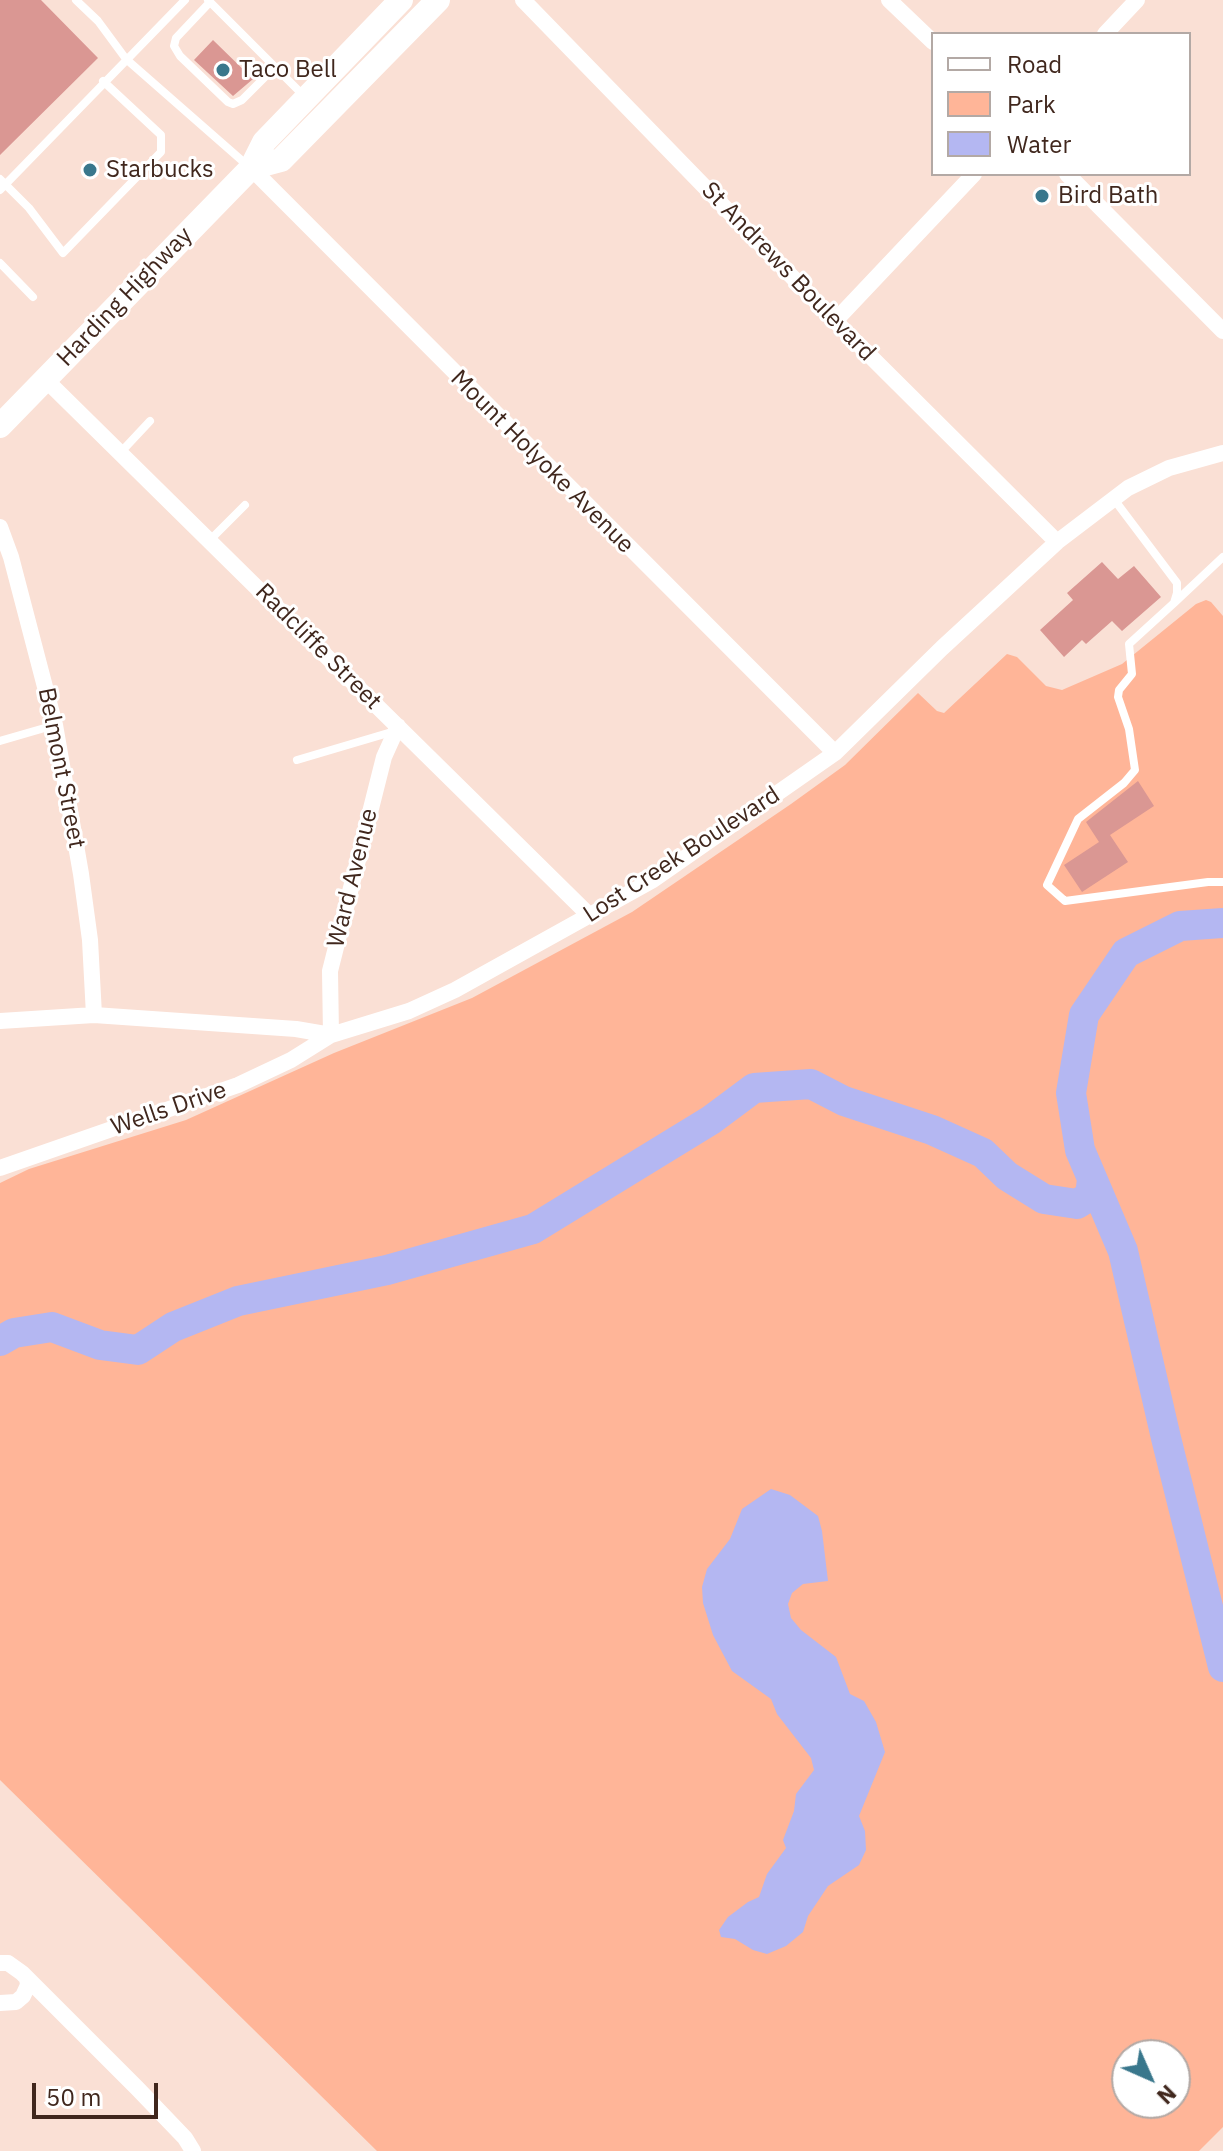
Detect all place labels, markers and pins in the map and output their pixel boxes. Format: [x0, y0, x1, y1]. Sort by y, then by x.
place label: Taco Bell [239, 56, 337, 84]
marker: Taco Bell [214, 61, 232, 79]
place label: Starbucks [106, 156, 214, 184]
marker: Starbucks [81, 161, 99, 179]
place label: Bird Bath [1058, 182, 1158, 210]
marker: Bird Bath [1033, 187, 1051, 205]

